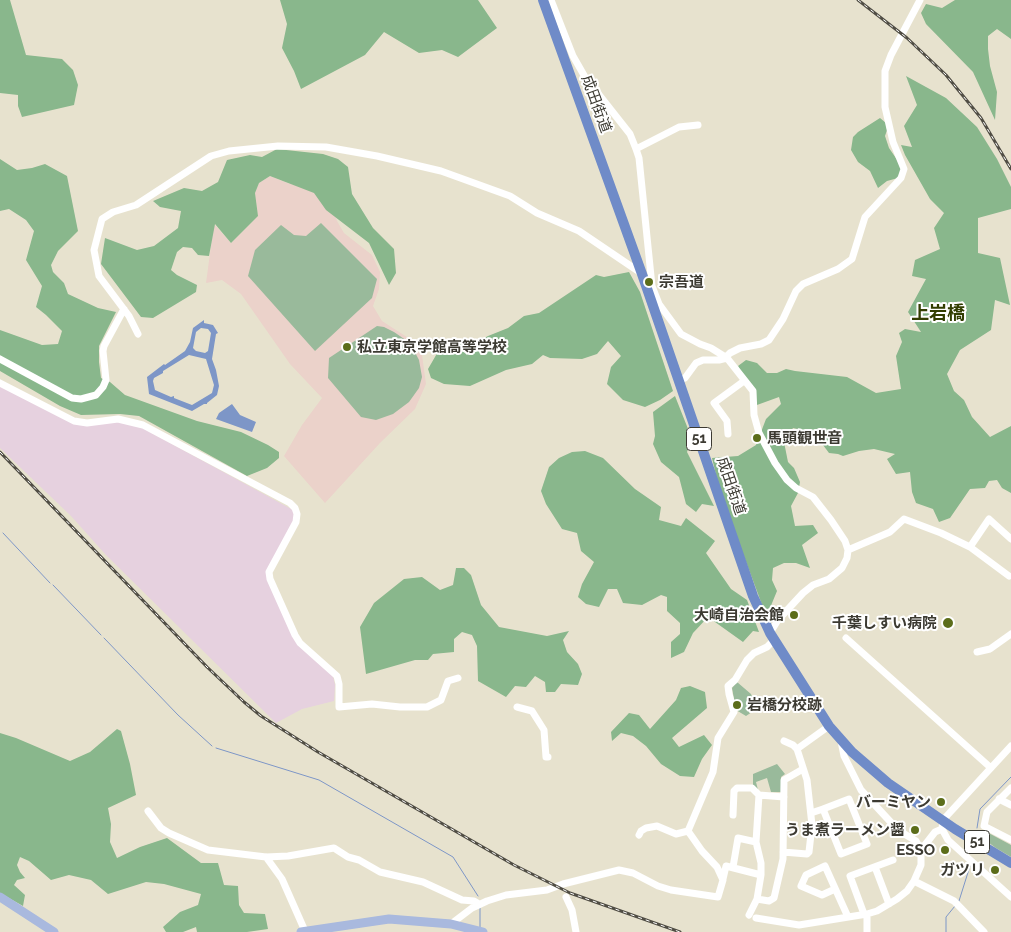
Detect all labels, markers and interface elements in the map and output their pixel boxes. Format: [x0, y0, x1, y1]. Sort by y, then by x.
street label: 成田街道 [577, 73, 615, 135]
place label: 宗吾道 [659, 273, 704, 291]
marker: 宗吾道 [643, 276, 655, 288]
district label: 上岩橋 [911, 303, 965, 325]
place label: 私立東京学館高等学校 [357, 338, 507, 356]
marker: 私立東京学館高等学校 [341, 341, 353, 353]
road number: 51 [686, 428, 712, 450]
place label: 馬頭観世音 [767, 429, 842, 447]
marker: 馬頭観世音 [751, 432, 763, 444]
street label: 成田街道 [713, 455, 749, 517]
place label: 大崎自治会館 [694, 606, 784, 624]
marker: 大崎自治会館 [788, 609, 800, 621]
place label: 千葉しすい病院 [832, 614, 937, 632]
marker: 千葉しすい病院 [941, 616, 955, 630]
place label: 岩橋分校跡 [747, 696, 822, 714]
marker: 岩橋分校跡 [731, 699, 743, 711]
place label: バーミヤン [856, 793, 931, 811]
marker: バーミヤン [935, 796, 947, 808]
place label: うま煮ラーメン醤 [785, 821, 905, 839]
marker: うま煮ラーメン醤 [909, 824, 921, 836]
road number: 51 [964, 830, 990, 854]
place label: ESSO [896, 841, 935, 859]
marker: ESSO [939, 844, 951, 856]
place label: ガツリ [940, 861, 985, 879]
marker: ガツリ [989, 864, 1001, 876]

